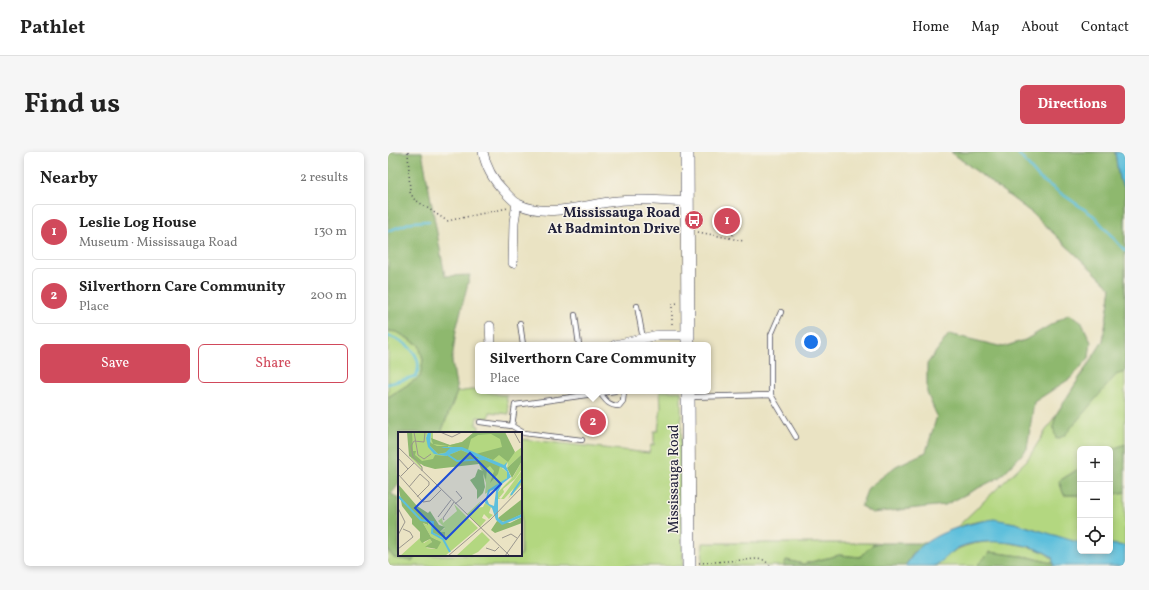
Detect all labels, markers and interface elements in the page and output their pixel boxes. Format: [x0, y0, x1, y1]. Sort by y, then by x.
text: Pathlet [20, 15, 85, 41]
text: Home [912, 18, 949, 37]
text: Map [971, 18, 999, 37]
text: About [1021, 18, 1059, 37]
text: Contact [1081, 18, 1129, 37]
text: Find us [24, 85, 120, 124]
button: Directions [1020, 85, 1125, 124]
text: Nearby [40, 167, 98, 190]
text: 2 results [300, 169, 348, 187]
place label: Mississauga Road At Badminton Drive [547, 204, 680, 239]
pin: 1 [714, 206, 740, 236]
bus stop icon: Mississauga Road At Badminton Drive [683, 209, 705, 231]
text: Leslie Log House [79, 213, 196, 234]
text: 1 [51, 223, 57, 241]
text: 130 m [314, 223, 347, 241]
text: Museum · Mississauga Road [79, 234, 238, 252]
text: Silverthorn Care Community [79, 277, 285, 298]
text: 2 [51, 287, 57, 305]
text: 200 m [310, 287, 347, 305]
text: Place [79, 298, 109, 316]
your location [801, 332, 821, 352]
popup [475, 342, 711, 394]
button: Save [40, 344, 190, 383]
button: Share [198, 344, 348, 383]
text: Silverthorn Care Community [490, 349, 696, 370]
text: Place [490, 370, 520, 388]
pin: 2 [580, 407, 606, 437]
street label: Mississauga Road [665, 424, 684, 533]
inset map [398, 432, 522, 556]
map controls [1077, 446, 1113, 554]
button: + [1077, 446, 1113, 482]
button: − [1077, 482, 1113, 518]
button: locate [1077, 518, 1113, 554]

